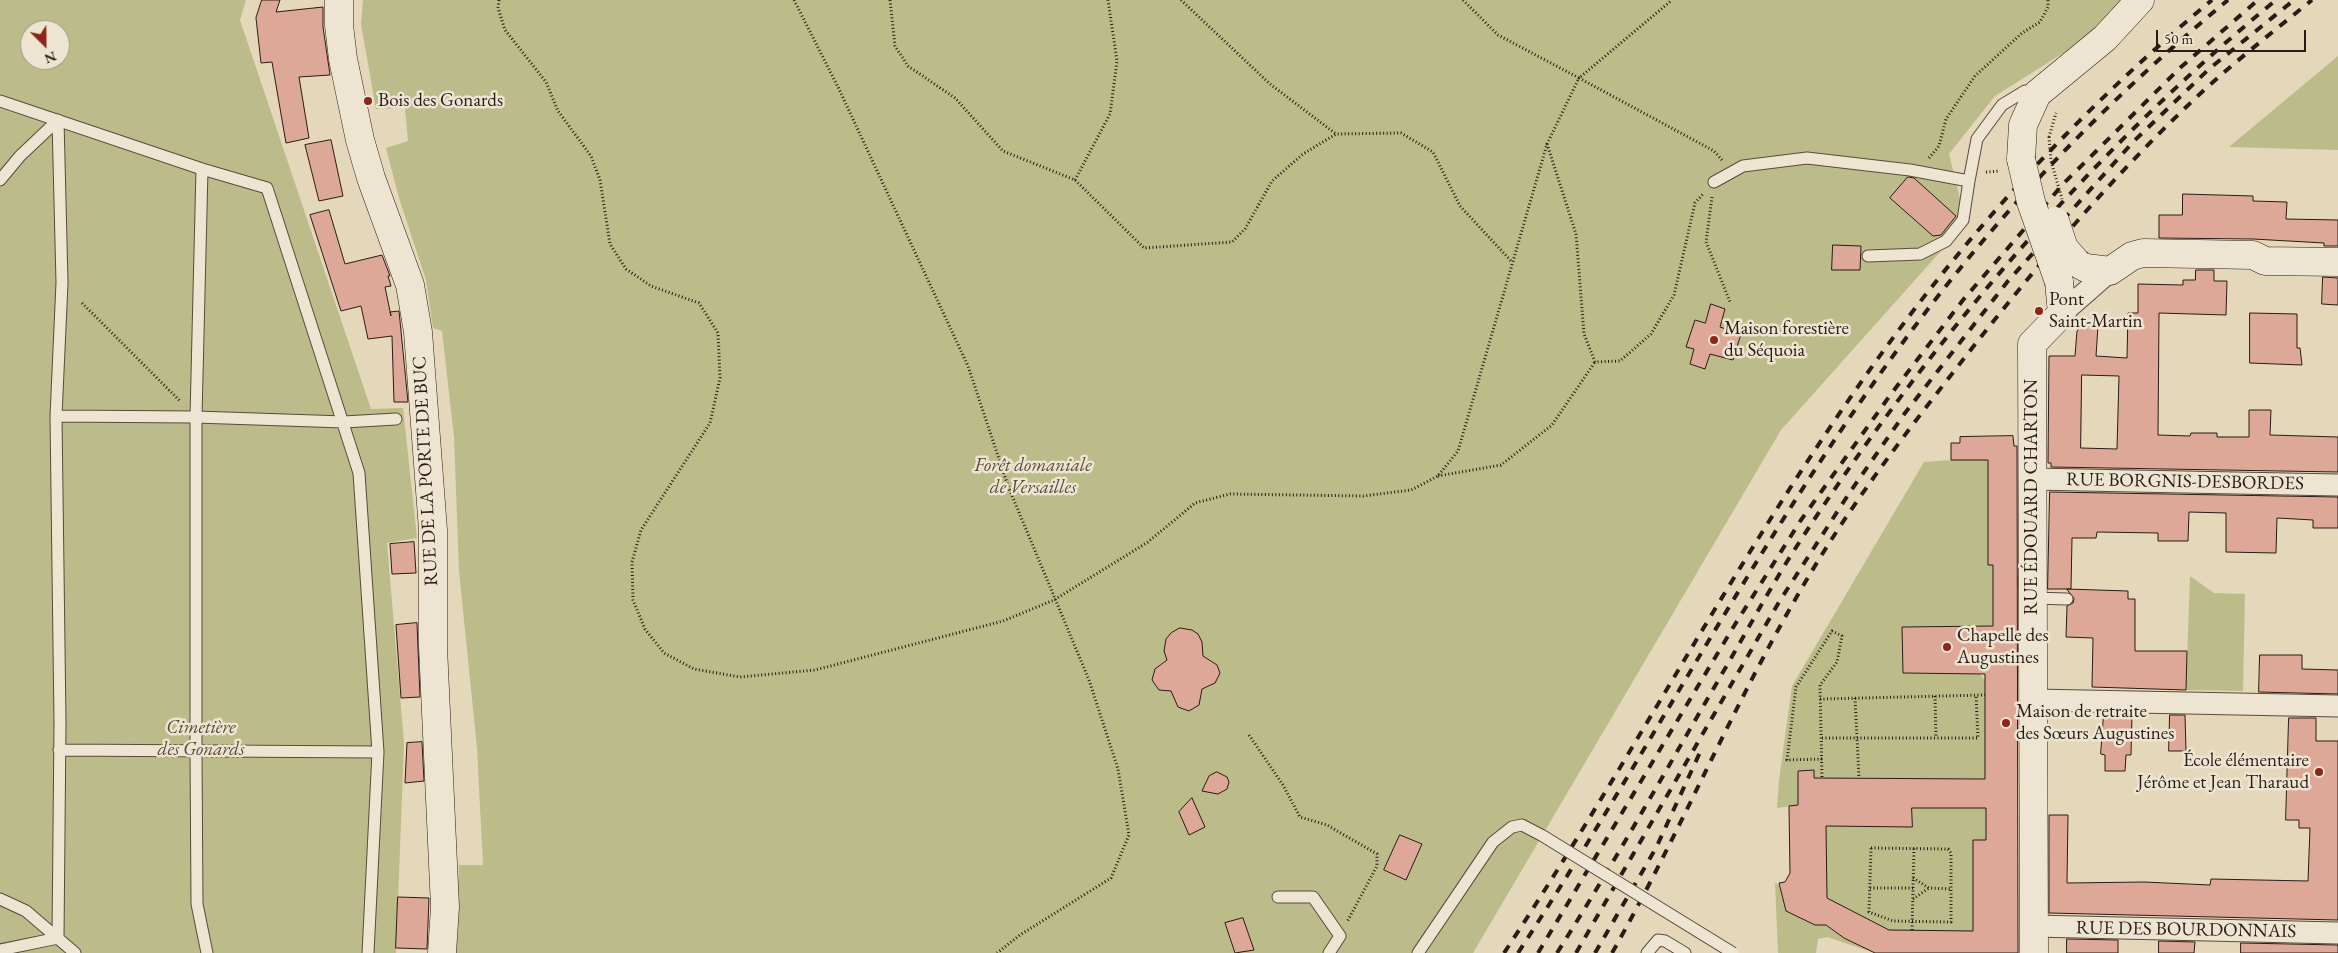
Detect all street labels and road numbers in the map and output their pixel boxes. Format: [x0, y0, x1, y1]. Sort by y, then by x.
street label: RUE DE LA PORTE DE BUC [409, 355, 443, 587]
street label: RUE ÉDOUARD CHARTON [2021, 379, 2043, 615]
street label: RUE BORGNIS-DESBORDES [2066, 469, 2304, 495]
street label: RUE DES BOURDONNAIS [2076, 917, 2296, 943]

